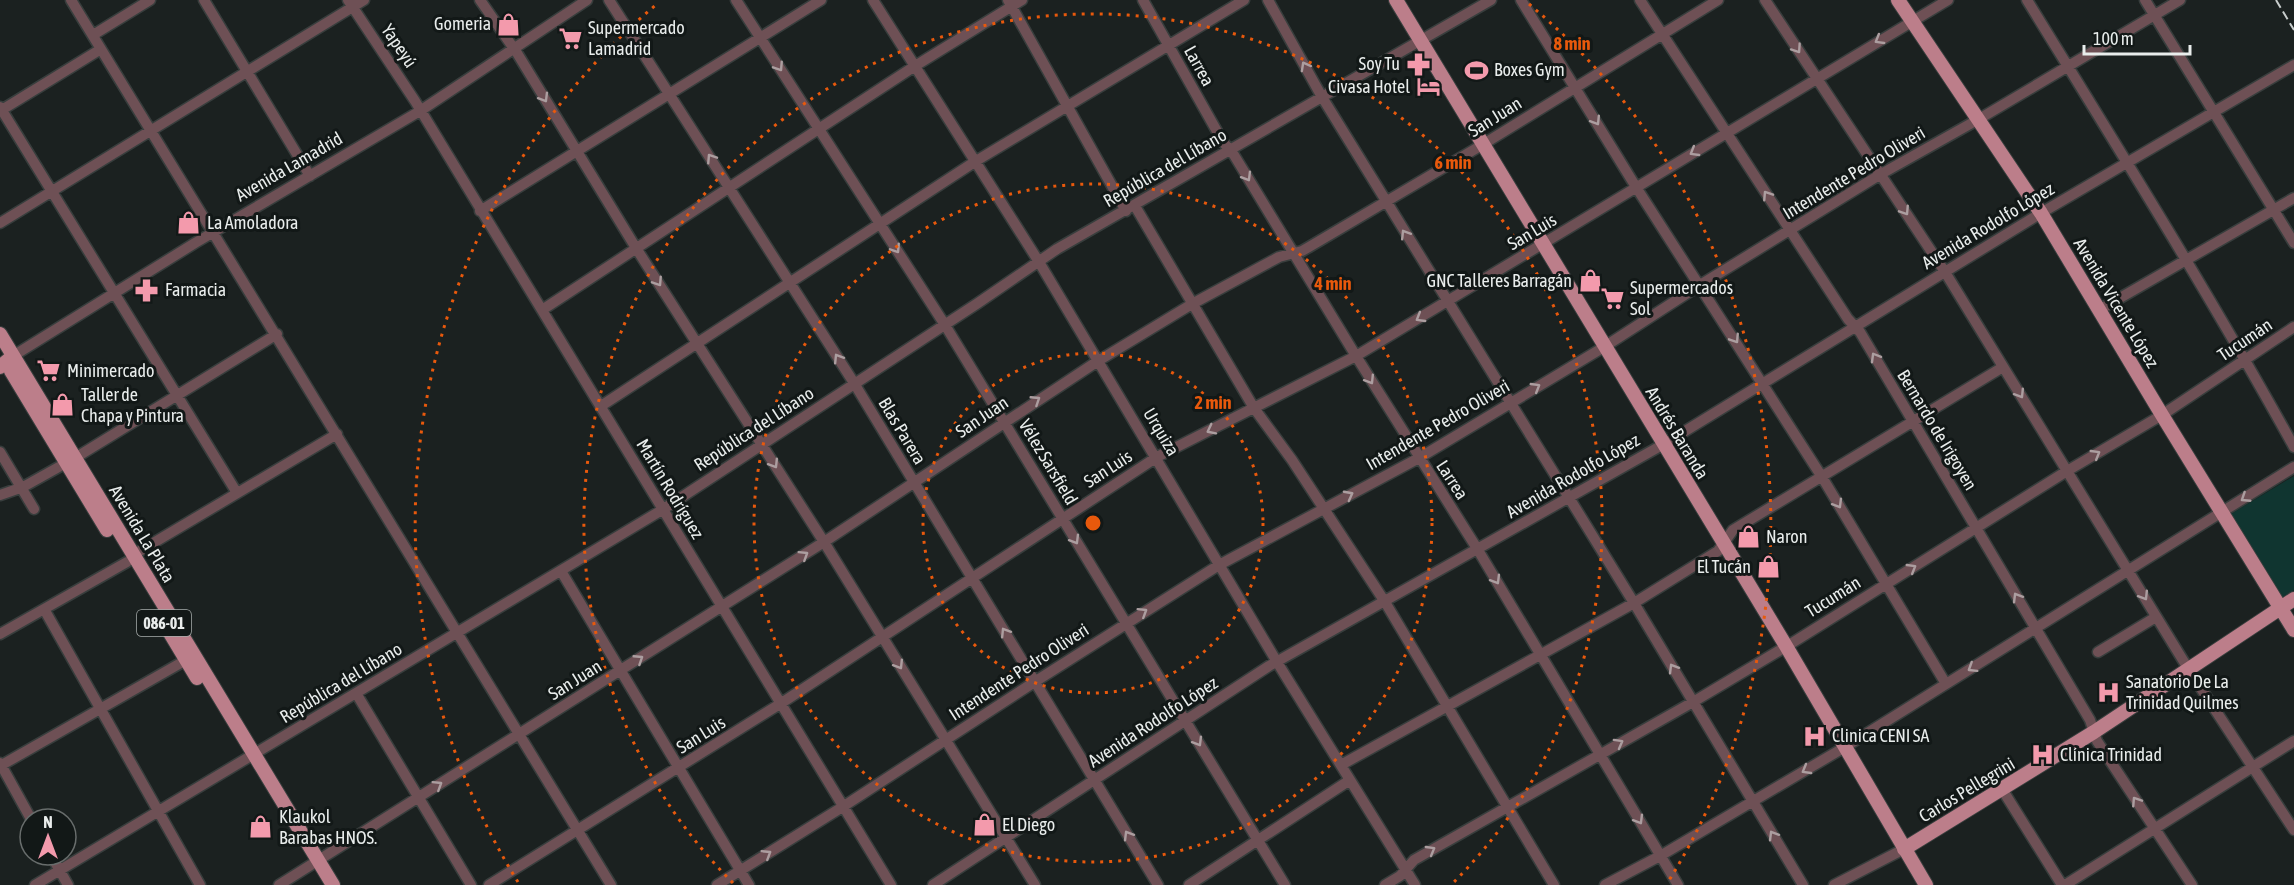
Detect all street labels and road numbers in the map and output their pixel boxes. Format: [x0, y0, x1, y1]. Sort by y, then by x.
street label: Yapeyú [377, 20, 422, 71]
street label: Larrea [1180, 42, 1219, 89]
street label: San Juan [1464, 92, 1525, 141]
street label: Intendente Pedro Oliveri [1779, 122, 1929, 223]
street label: República del Líbano [1100, 124, 1230, 211]
street label: Avenida Lamadrid [232, 128, 346, 206]
street label: Avenida Rodolfo López [1918, 178, 2058, 273]
street label: San Luis [1503, 209, 1560, 254]
street label: Avenida Vicente López [2070, 234, 2164, 372]
street label: Tucumán [2214, 314, 2276, 365]
street label: Bernardo de Irigoyen [1893, 366, 1982, 494]
street label: Intendente Pedro Oliveri [1362, 375, 1513, 474]
street label: República del Líbano [690, 382, 818, 475]
street label: Andrés Baranda [1642, 383, 1713, 483]
street label: San Juan [952, 391, 1012, 442]
street label: Blas Parera [874, 394, 931, 468]
street label: Urquiza [1139, 404, 1184, 460]
street label: Vélez Sarsfield [1015, 415, 1082, 508]
street label: Avenida Rodolfo López [1502, 429, 1643, 522]
street label: Martín Rodríguez [632, 435, 709, 543]
street label: San Luis [1080, 445, 1136, 492]
street label: Larrea [1432, 456, 1473, 503]
street label: Avenida La Plata [105, 481, 180, 586]
street label: Tucumán [1801, 571, 1864, 622]
road number: 086-01 [137, 610, 191, 636]
street label: Intendente Pedro Oliveri [945, 619, 1092, 725]
street label: República del Líbano [276, 638, 406, 727]
street label: San Juan [544, 655, 605, 704]
street label: Avenida Rodolfo López [1084, 672, 1222, 771]
street label: San Luis [673, 712, 729, 758]
street label: Carlos Pellegrini [1915, 753, 2018, 826]

